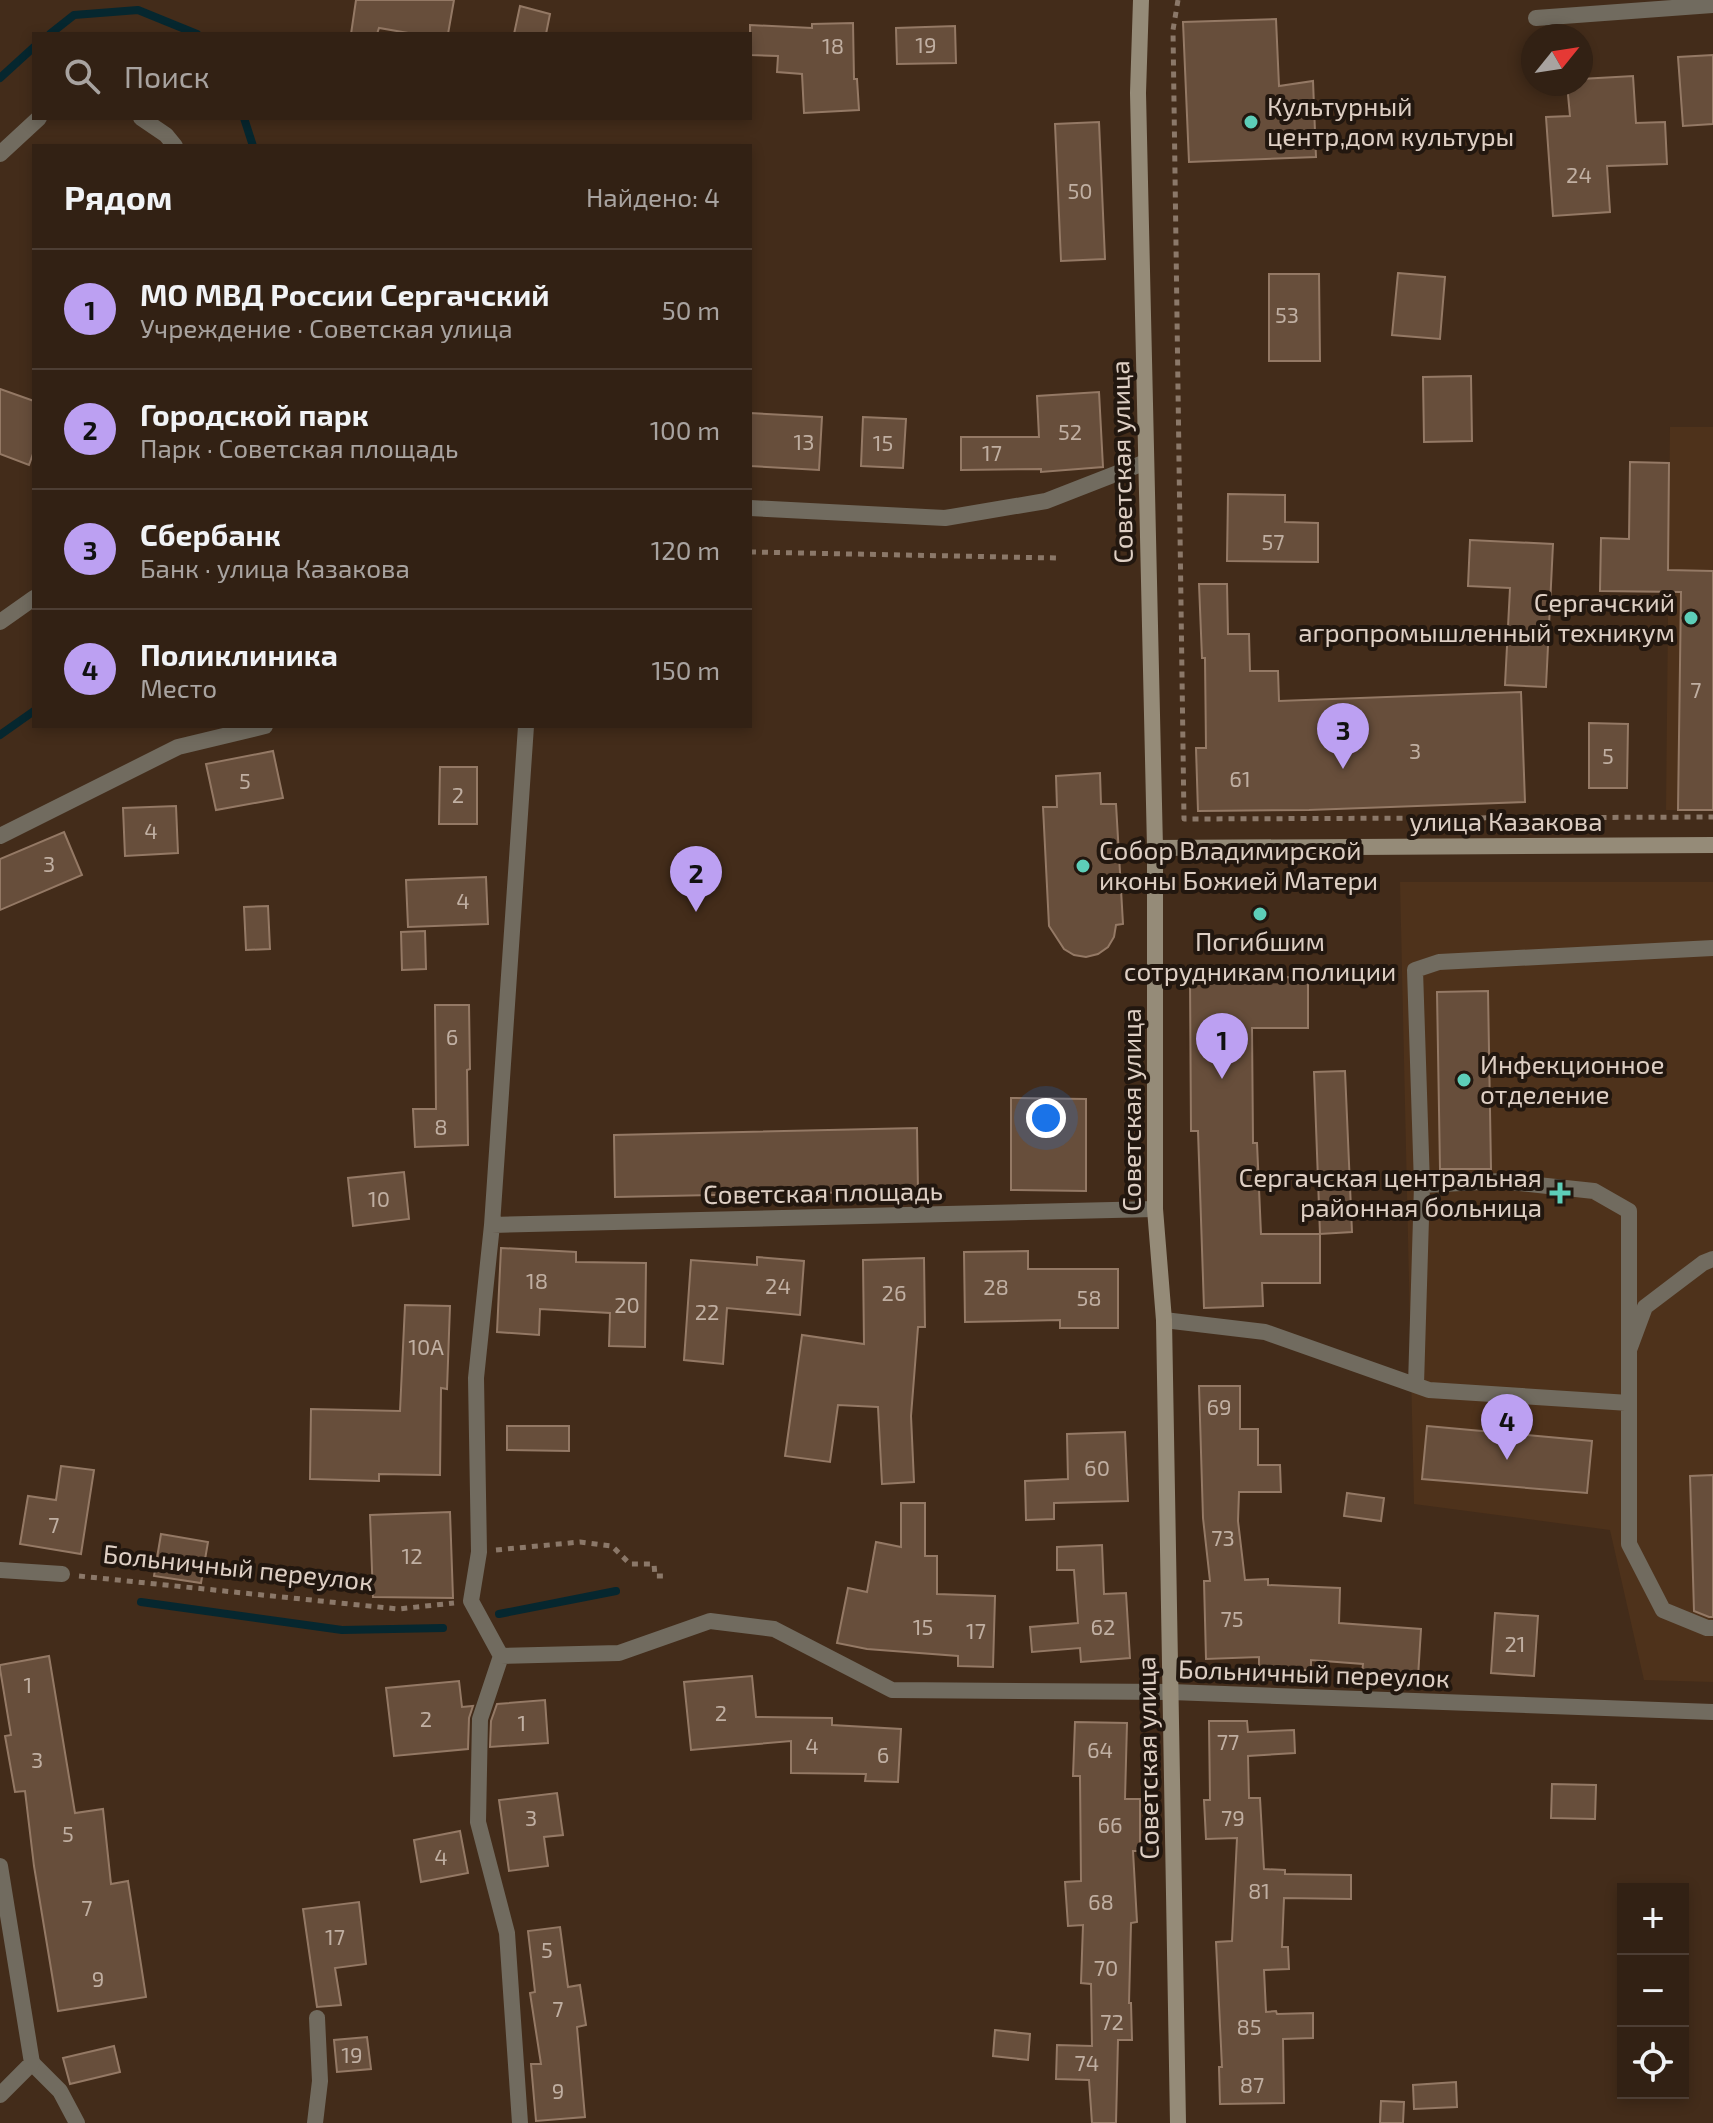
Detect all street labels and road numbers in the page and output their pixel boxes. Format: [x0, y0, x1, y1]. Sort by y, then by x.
street label: Советская улица [1103, 360, 1139, 564]
street label: улица Казакова [1409, 805, 1603, 837]
street label: Советская улица [1115, 1008, 1147, 1212]
street label: Советская площадь [703, 1174, 943, 1209]
street label: Больничный переулок [101, 1537, 375, 1597]
street label: Больничный переулок [1178, 1652, 1451, 1694]
street label: Советская улица [1129, 1656, 1165, 1860]

